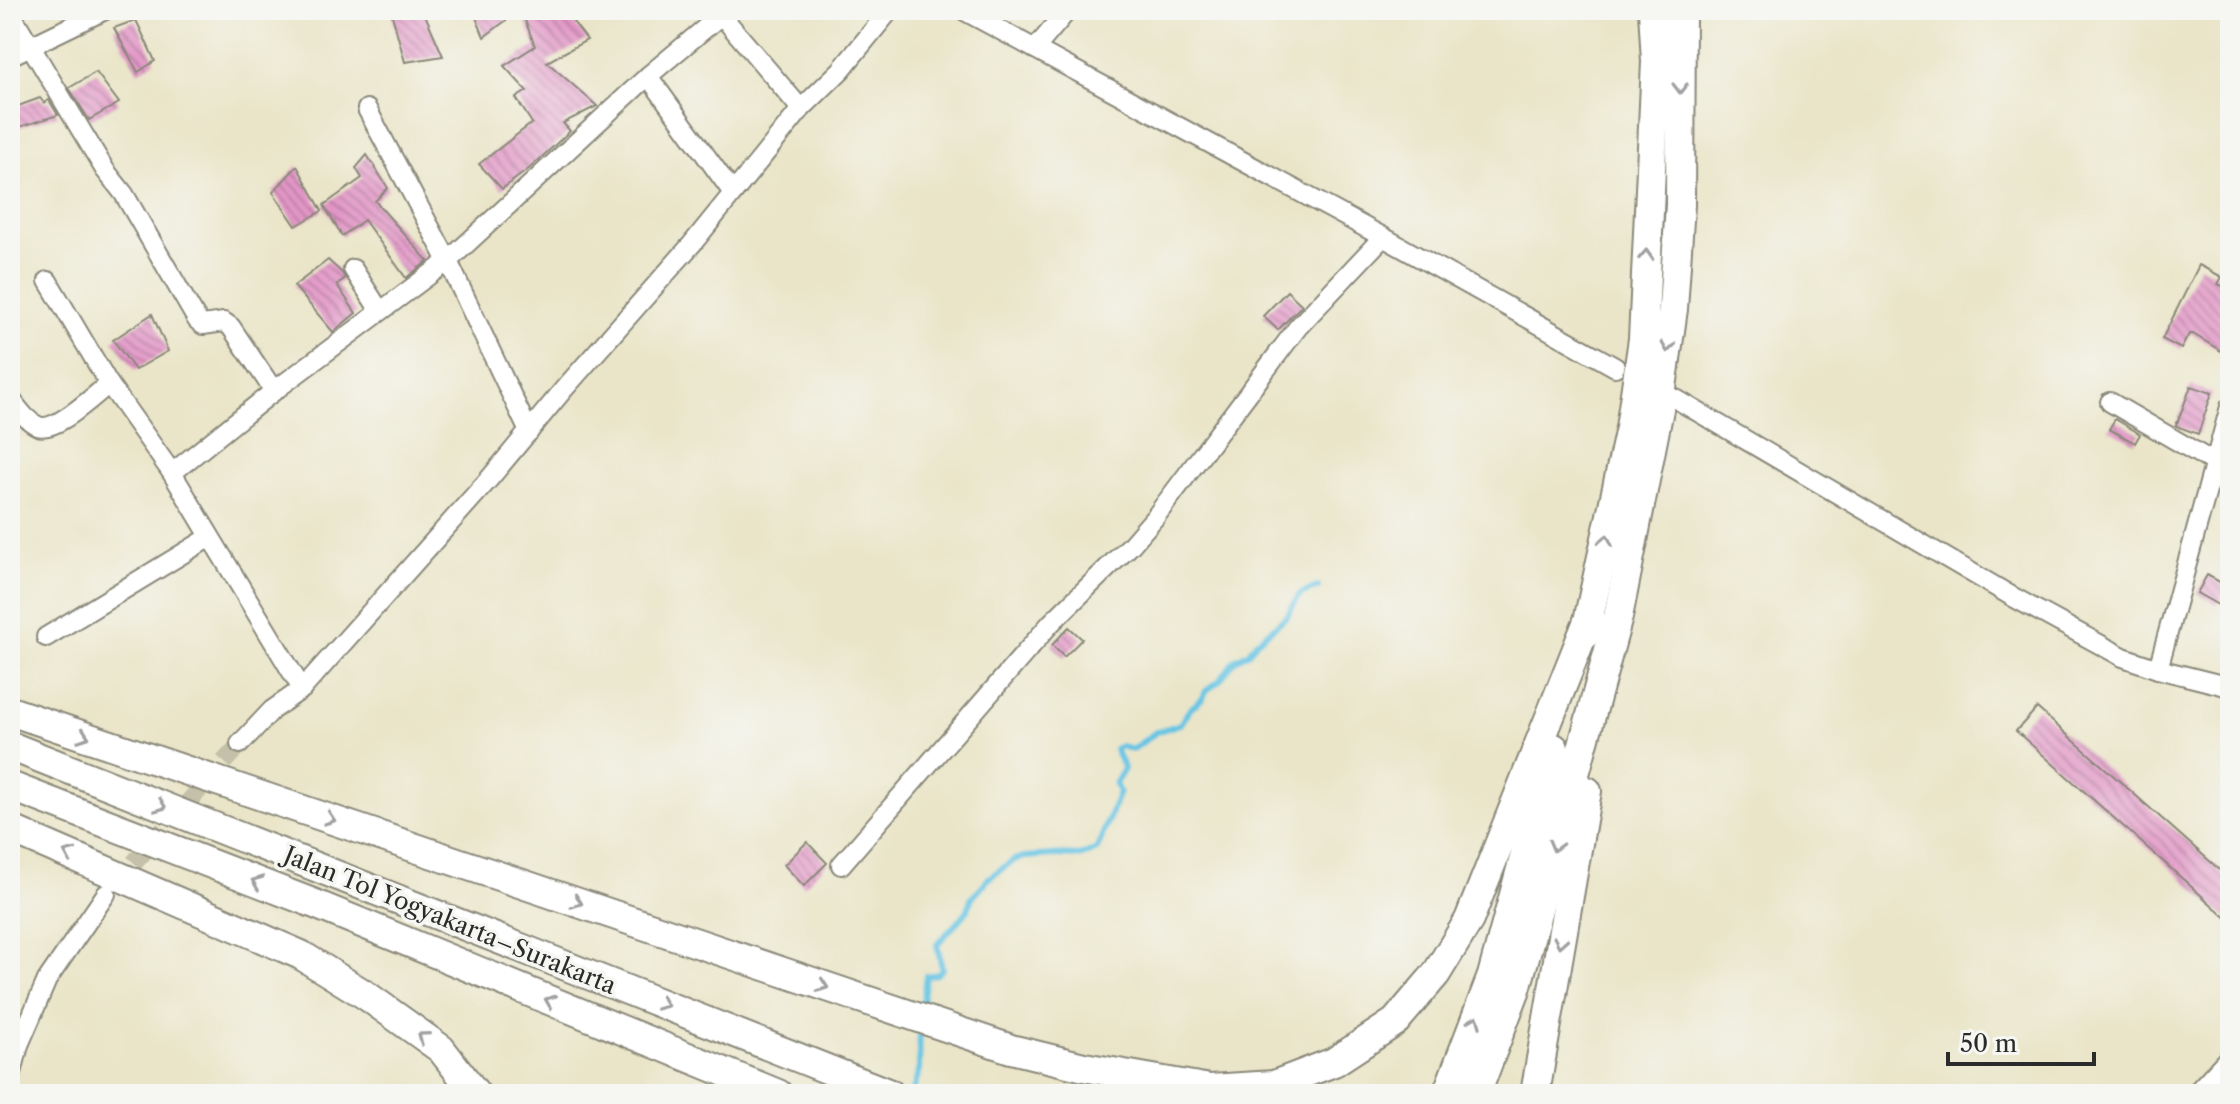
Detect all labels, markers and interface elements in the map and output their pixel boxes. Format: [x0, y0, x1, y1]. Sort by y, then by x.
one-way arrow [1672, 82, 1689, 95]
one-way arrow [1638, 248, 1655, 261]
one-way arrow [1660, 341, 1677, 354]
one-way arrow [1597, 534, 1614, 547]
one-way arrow [76, 727, 90, 743]
one-way arrow [153, 796, 167, 813]
one-way arrow [323, 810, 337, 826]
street label: Jalan Tol Yogyakarta–Surakarta [276, 838, 621, 1000]
one-way arrow [1548, 839, 1564, 853]
one-way arrow [63, 848, 77, 864]
one-way arrow [251, 875, 265, 892]
one-way arrow [569, 893, 583, 909]
one-way arrow [1552, 935, 1569, 949]
one-way arrow [815, 976, 829, 992]
one-way arrow [544, 994, 558, 1010]
one-way arrow [655, 994, 669, 1011]
one-way arrow [1465, 1015, 1482, 1029]
scale bar [1948, 1016, 2094, 1066]
text: 50 m [1960, 1029, 2017, 1058]
one-way arrow [418, 1032, 432, 1047]

